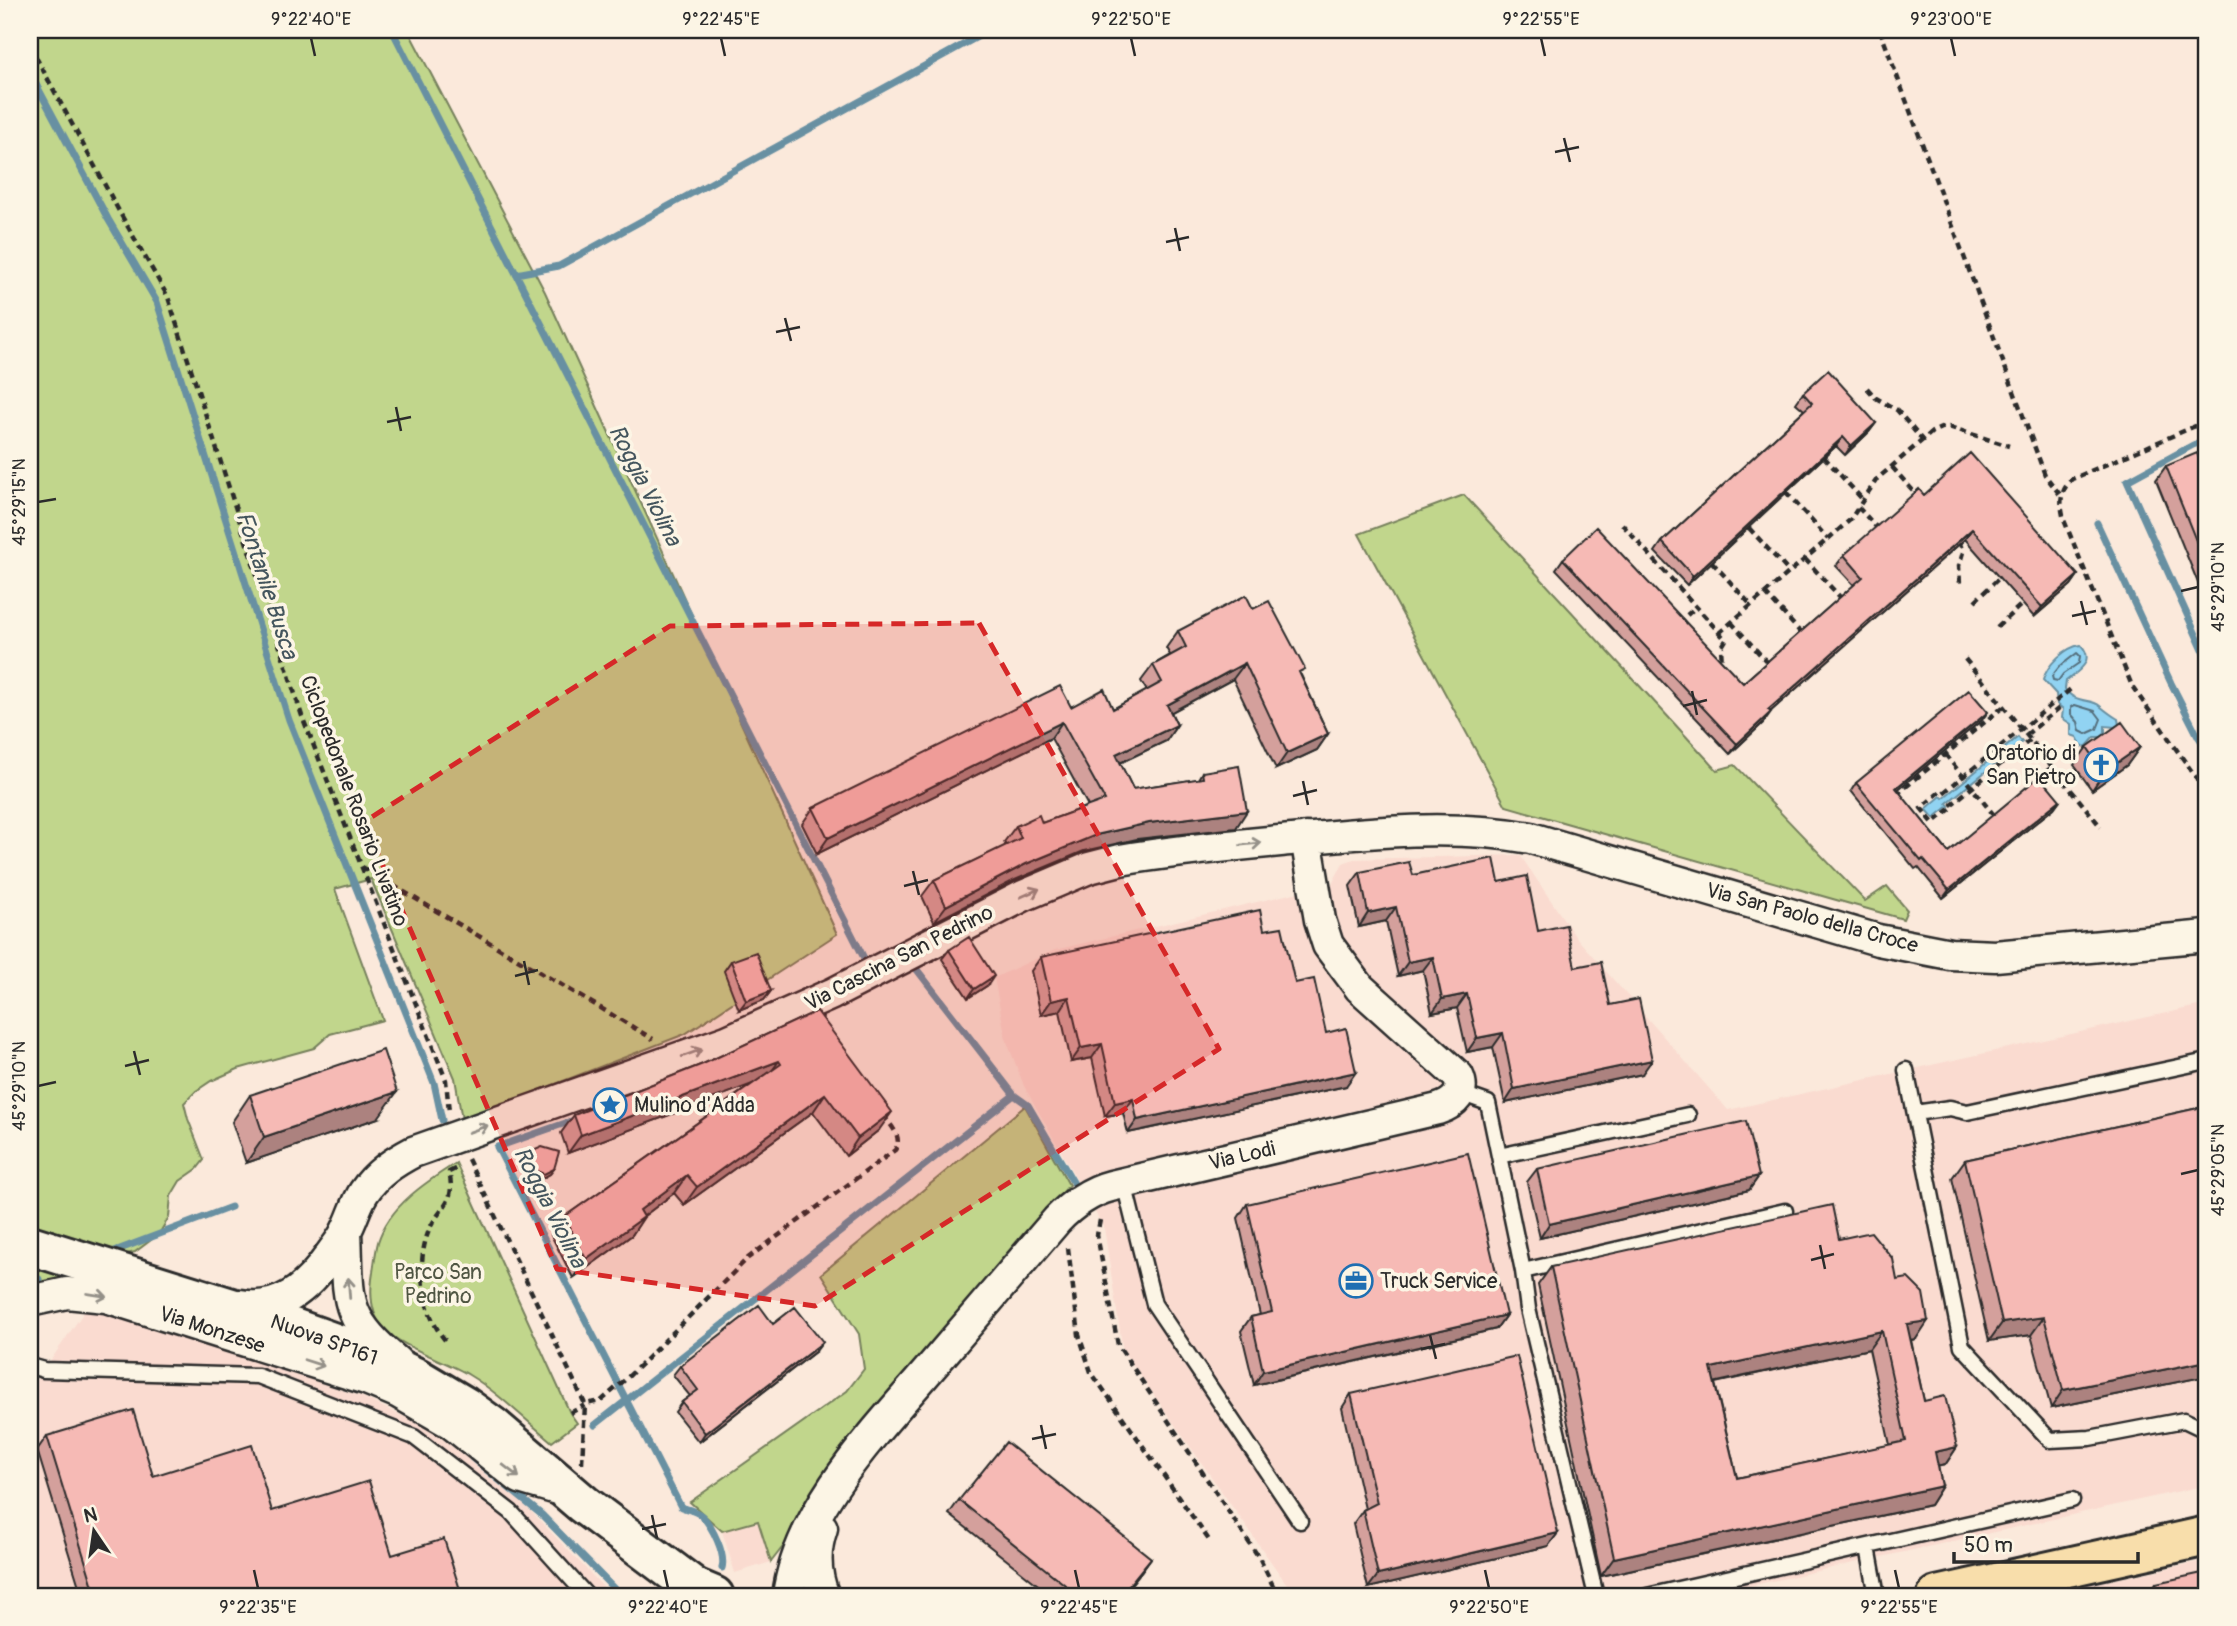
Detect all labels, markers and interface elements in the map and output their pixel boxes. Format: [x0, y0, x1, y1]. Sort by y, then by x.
text: 9°22'40"E [271, 8, 351, 31]
text: 9°22'45"E [682, 8, 760, 31]
text: 9°22'50"E [1091, 8, 1171, 31]
text: 9°22'55"E [1502, 8, 1580, 31]
text: 9°23'00"E [1910, 8, 1992, 31]
water label: Roggia Violina [602, 420, 688, 551]
text: 45°29'15"N [8, 458, 31, 546]
water label: Fontanile Busca [230, 508, 305, 663]
text: 45°29'10"N [2207, 542, 2230, 632]
street label: Ciclopedonale Rosario Livatino [294, 672, 414, 930]
place label: Oratorio di San Pietro [1985, 740, 2076, 791]
church icon: Oratorio di San Pietro [2082, 746, 2120, 784]
one-way arrow [1239, 837, 1262, 850]
street label: Via San Paolo della Croce [1703, 877, 1922, 959]
one-way arrow [1019, 886, 1040, 899]
street label: Via Cascina San Pedrino [800, 899, 998, 1017]
text: 45°29'10"N [8, 1041, 31, 1131]
one-way arrow [681, 1046, 703, 1059]
place icon: Mulino d'Adda [591, 1086, 629, 1124]
place label: Mulino d'Adda [634, 1092, 755, 1119]
one-way arrow [466, 1122, 488, 1134]
text: 45°29'05"N [2207, 1124, 2230, 1216]
street label: Via Lodi [1206, 1135, 1278, 1177]
water label: Roggia Violina [507, 1142, 593, 1273]
park label: Parco San Pedrino [394, 1259, 482, 1310]
office icon: Truck Service [1337, 1262, 1375, 1300]
place label: Truck Service [1380, 1268, 1498, 1295]
one-way arrow [342, 1278, 355, 1300]
one-way arrow [85, 1289, 108, 1302]
street label: Via Monzese [156, 1300, 269, 1360]
street label: Nuova SP161 [267, 1308, 381, 1372]
one-way arrow [303, 1357, 325, 1370]
one-way arrow [502, 1464, 520, 1479]
north arrow [60, 1496, 130, 1566]
text: N [81, 1502, 100, 1529]
scale bar [1954, 1521, 2137, 1565]
text: 50 m [1964, 1532, 2013, 1559]
text: 9°22'35"E [219, 1596, 297, 1619]
text: 9°22'40"E [628, 1596, 708, 1619]
text: 9°22'45"E [1040, 1596, 1118, 1619]
text: 9°22'50"E [1449, 1596, 1529, 1619]
text: 9°22'55"E [1860, 1596, 1938, 1619]

